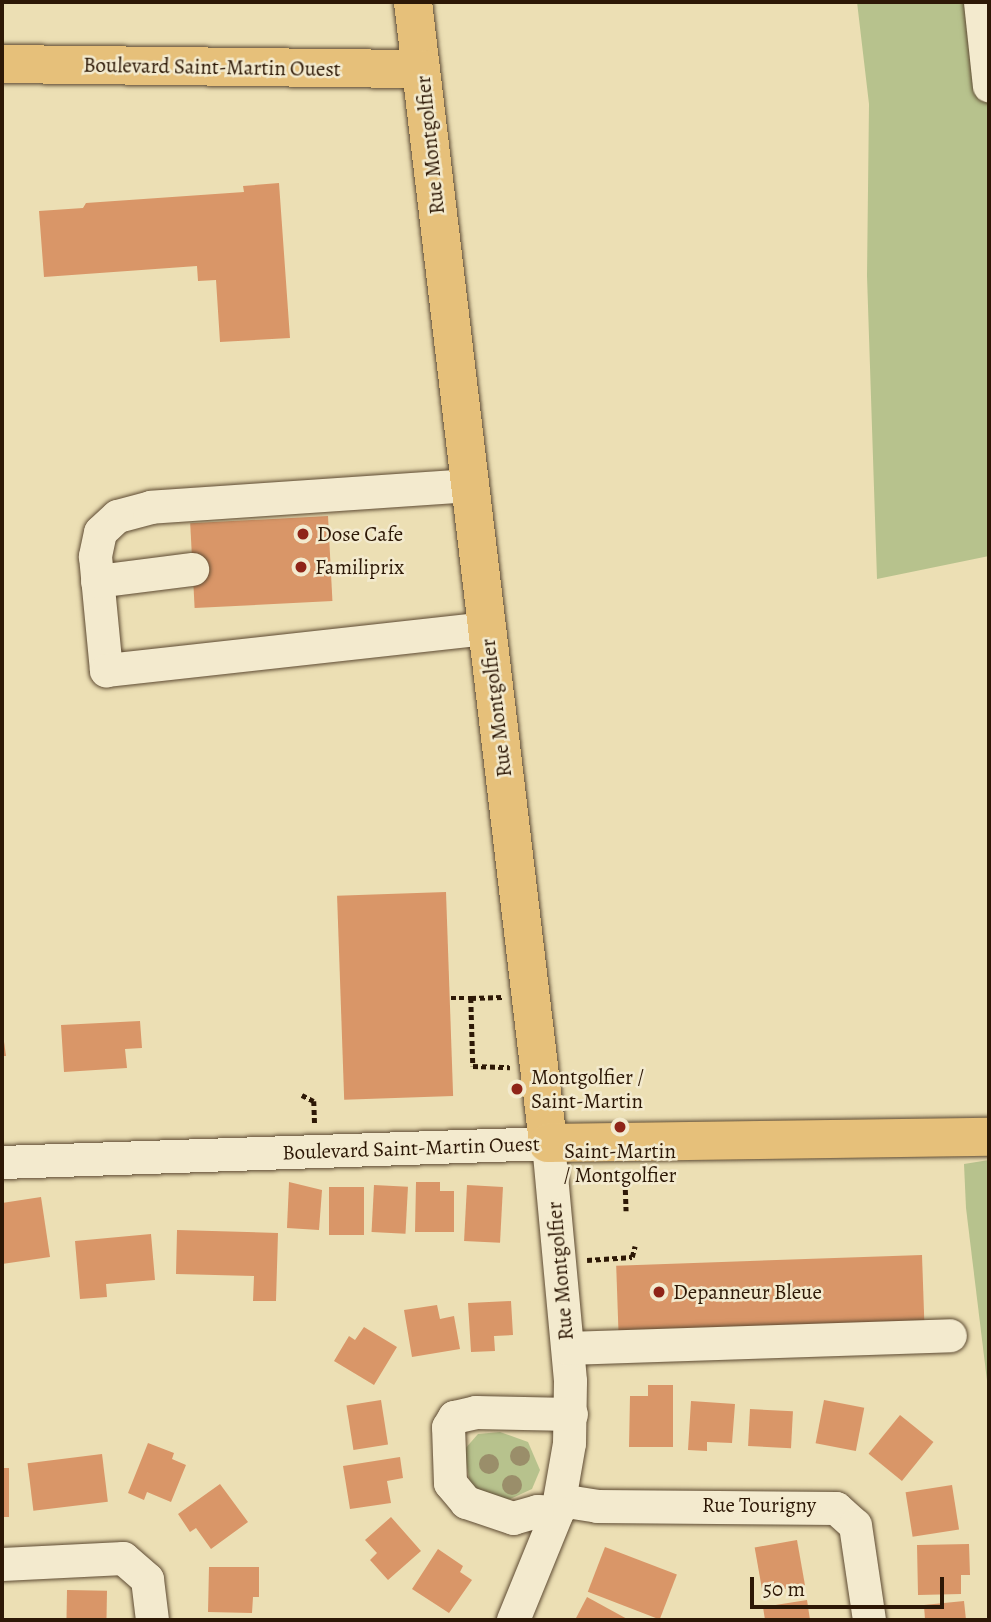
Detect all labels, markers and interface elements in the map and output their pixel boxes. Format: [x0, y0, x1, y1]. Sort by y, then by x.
street label: Boulevard Saint-Martin Ouest [83, 52, 341, 82]
street label: Rue Montgolfier [410, 74, 450, 216]
place label: Dose Cafe [317, 521, 403, 547]
marker: Dose Cafe [295, 526, 311, 542]
place label: Familiprix [315, 554, 404, 580]
marker: Familiprix [293, 559, 309, 575]
street label: Rue Montgolfier [475, 637, 517, 779]
place label: Montgolfier / Saint-Martin [531, 1064, 644, 1114]
marker: Montgolfier / Saint-Martin [509, 1081, 525, 1097]
marker: Saint-Martin / Montgolfier [612, 1119, 628, 1135]
street label: Boulevard Saint-Martin Ouest [282, 1131, 540, 1165]
place label: Saint-Martin / Montgolfier [563, 1138, 677, 1188]
street label: Rue Montgolfier [541, 1201, 579, 1341]
place label: Depanneur Bleue [673, 1279, 822, 1305]
marker: Depanneur Bleue [651, 1284, 667, 1300]
street label: Rue Tourigny [702, 1492, 816, 1518]
scale bar [753, 1562, 947, 1606]
text: 50 m [763, 1575, 805, 1603]

